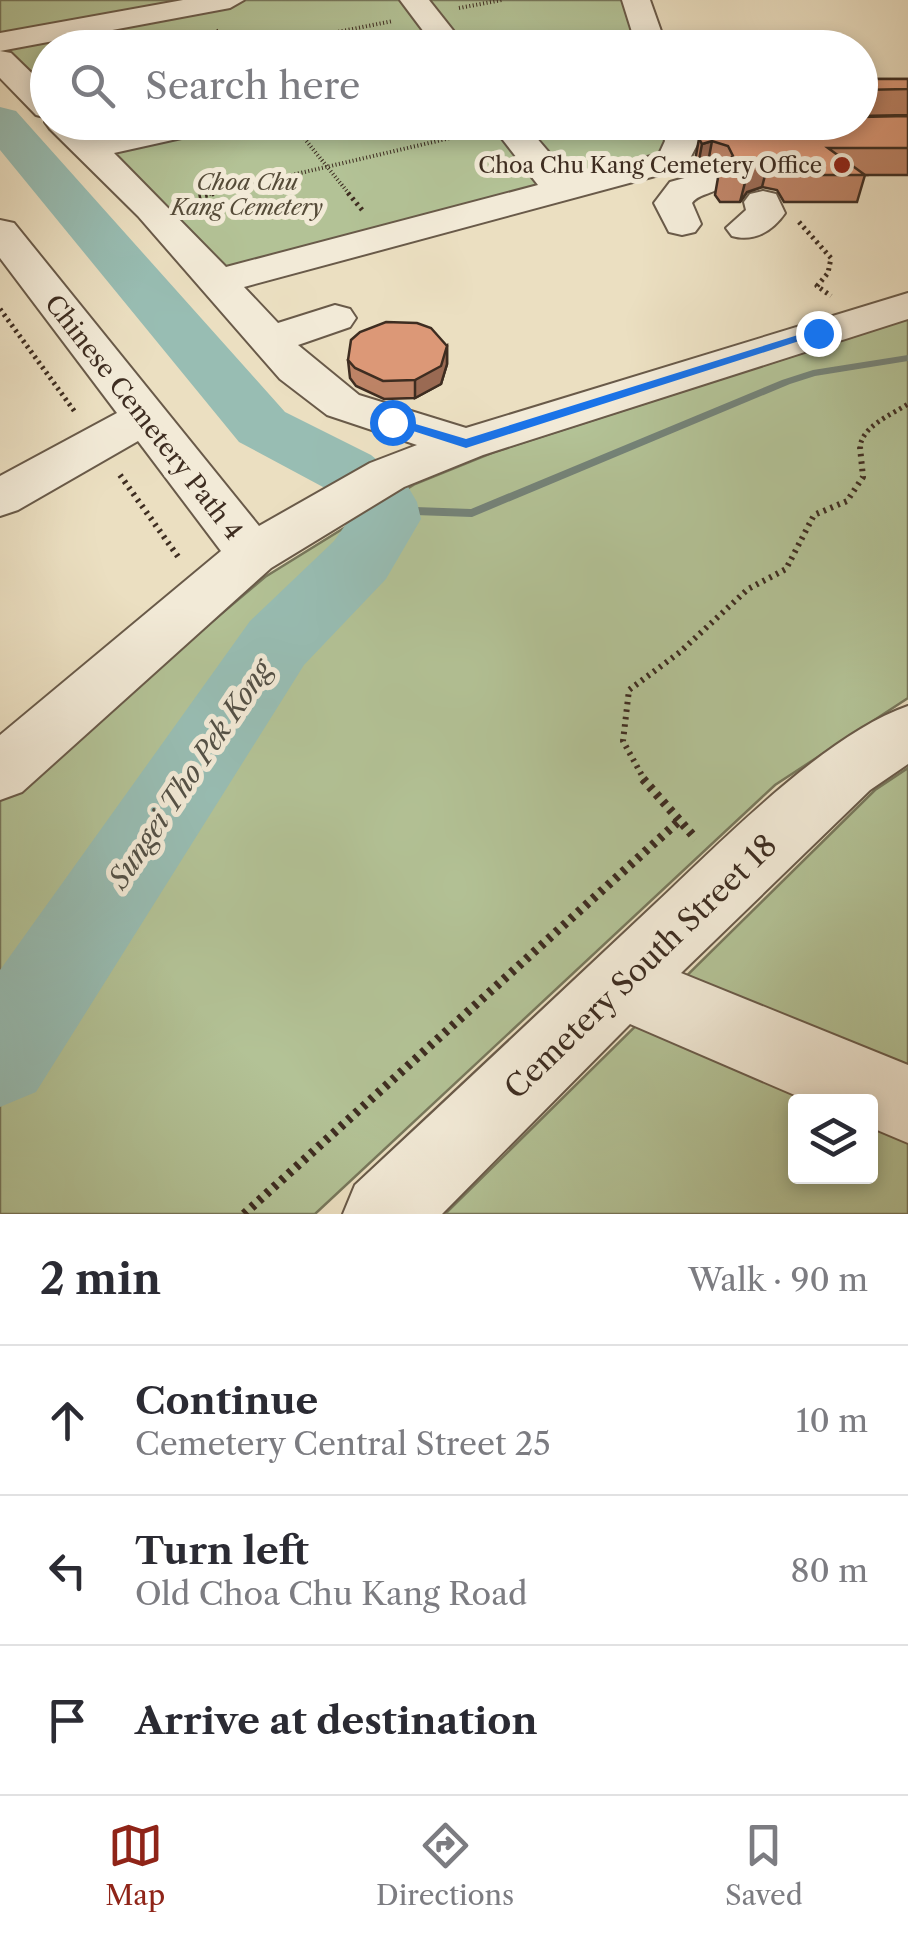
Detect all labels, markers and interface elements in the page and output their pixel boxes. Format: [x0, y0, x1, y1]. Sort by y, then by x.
search box [30, 30, 878, 140]
icon: search [65, 58, 120, 113]
text: Search here [145, 62, 360, 109]
place label: Choa Chu Kang Cemetery Office [478, 152, 822, 179]
marker: Choa Chu Kang Cemetery Office [831, 154, 853, 176]
park label: Choa Chu Kang Cemetery [169, 169, 323, 221]
street label: Chinese Cemetery Path 4 [38, 289, 249, 546]
route end [796, 311, 842, 357]
route start [370, 400, 416, 446]
water label: Sungei Tho Pek Kong [100, 651, 280, 896]
street label: Cemetery South Street 18 [497, 827, 784, 1106]
map controls [788, 1094, 878, 1184]
button: layers [788, 1094, 878, 1184]
text: 2 min [40, 1253, 161, 1305]
text: Walk · 90 m [688, 1260, 868, 1299]
text: Continue [135, 1377, 318, 1424]
icon: ahead [40, 1393, 95, 1448]
text: 10 m [796, 1401, 868, 1440]
text: Cemetery Central Street 25 [135, 1424, 551, 1463]
text: Turn left [135, 1527, 309, 1574]
icon: left [40, 1543, 95, 1598]
text: 80 m [790, 1551, 868, 1590]
text: Old Choa Chu Kang Road [135, 1574, 528, 1613]
icon: arrive [40, 1693, 95, 1748]
text: Arrive at destination [135, 1697, 538, 1744]
tab: Map [105, 1818, 165, 1912]
tab: Directions [376, 1818, 514, 1912]
tab: Saved [725, 1818, 803, 1912]

